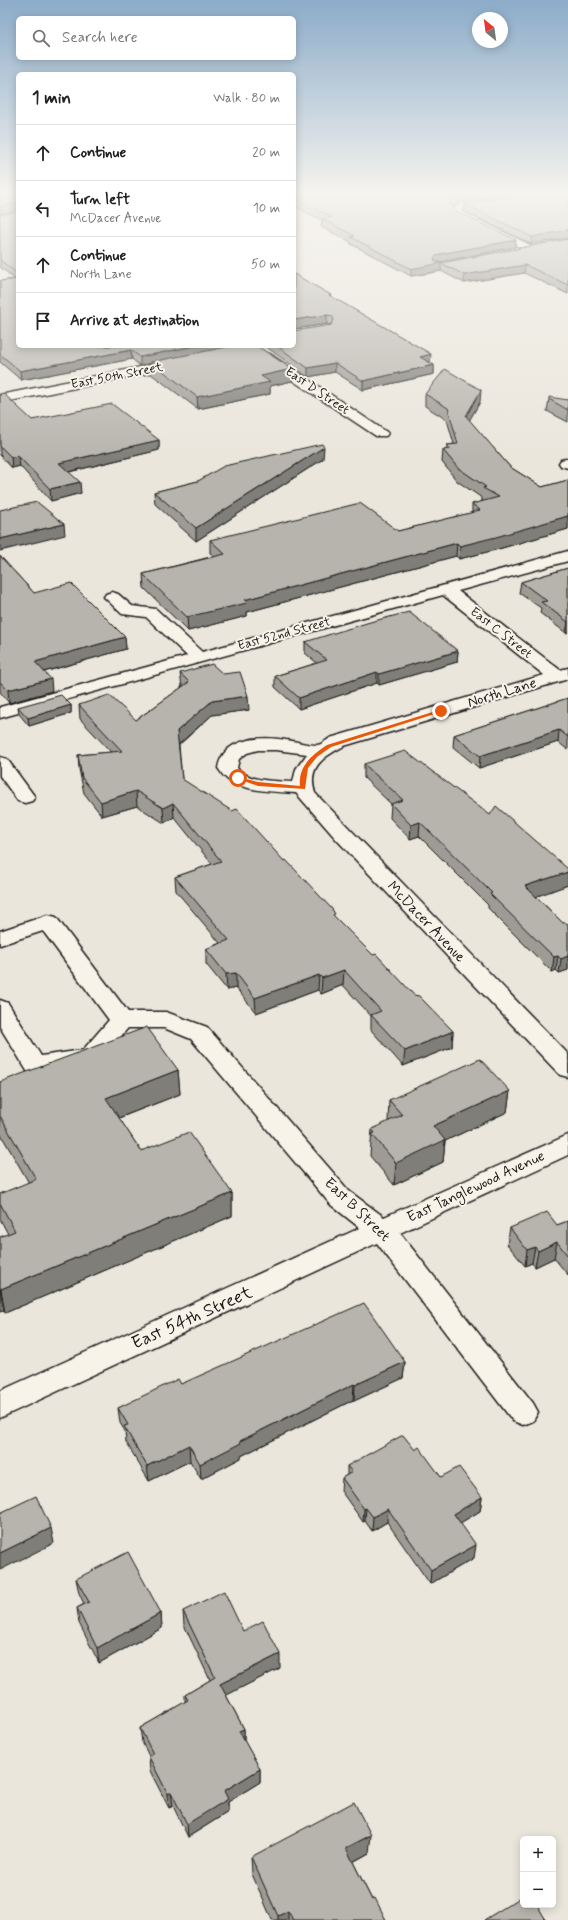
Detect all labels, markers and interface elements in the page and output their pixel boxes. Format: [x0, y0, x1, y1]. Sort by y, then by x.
north arrow [472, 12, 508, 48]
search box [16, 16, 296, 60]
icon: search [30, 27, 52, 49]
text: Search here [62, 28, 138, 48]
text: 1 min [32, 87, 71, 109]
text: Walk · 80 m [213, 90, 280, 107]
icon: ahead [32, 142, 54, 164]
text: Continue [70, 143, 126, 163]
text: 20 m [252, 144, 280, 161]
text: Turn left [70, 190, 130, 210]
icon: left [32, 198, 54, 220]
text: 10 m [253, 200, 280, 217]
text: McDacer Avenue [70, 210, 161, 227]
text: Continue [70, 246, 126, 266]
icon: ahead [32, 254, 54, 276]
text: 50 m [251, 256, 280, 273]
text: North Lane [70, 266, 132, 283]
icon: arrive [32, 310, 54, 332]
text: Arrive at destination [70, 311, 199, 331]
street label: East 50th Street [70, 359, 165, 393]
street label: East D Street [282, 363, 352, 419]
street label: East C Street [467, 603, 536, 663]
street label: East 52nd Street [236, 613, 332, 655]
street label: North Lane [465, 673, 539, 713]
route end [432, 702, 450, 720]
route start [229, 769, 247, 787]
street label: McDacer Avenue [382, 877, 470, 967]
street label: East Tanglewood Avenue [404, 1146, 549, 1229]
street label: East B Street [320, 1173, 395, 1247]
street label: East 54th Street [128, 1280, 257, 1355]
map controls [520, 1836, 556, 1908]
button: + [520, 1836, 556, 1872]
button: − [520, 1872, 556, 1908]

